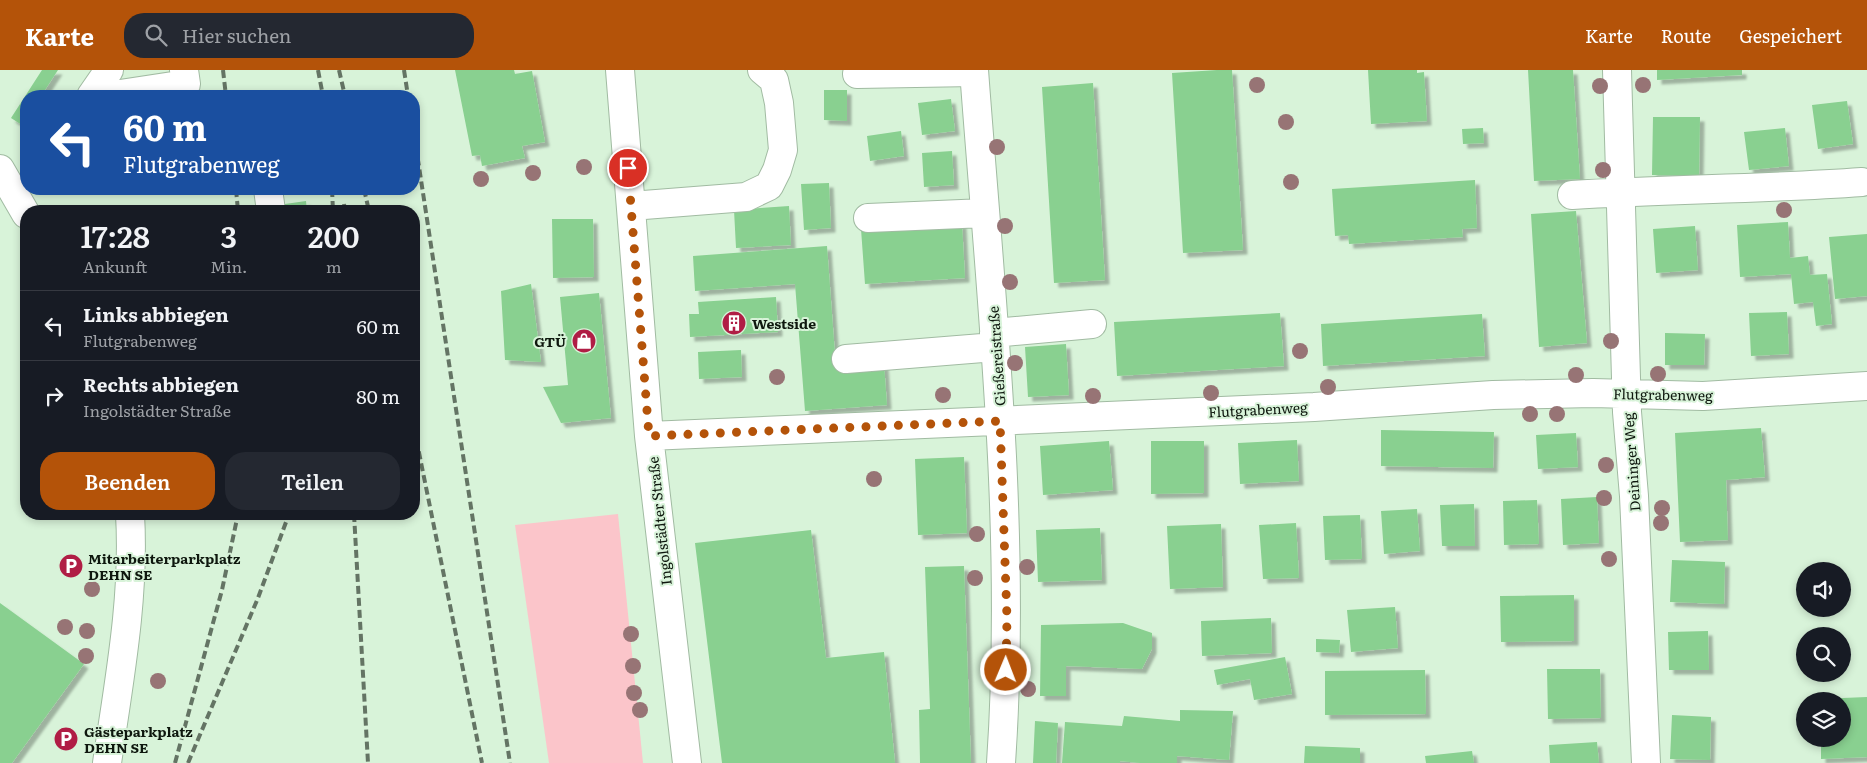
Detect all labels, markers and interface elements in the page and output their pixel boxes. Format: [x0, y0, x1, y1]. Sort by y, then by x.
search box [124, 13, 474, 58]
text: Karte [25, 18, 94, 53]
icon: search [142, 21, 170, 49]
text: Hier suchen [182, 21, 291, 49]
text: Karte [1585, 22, 1633, 49]
text: Route [1661, 22, 1711, 49]
text: Gespeichert [1739, 22, 1842, 49]
text: 60 m [123, 100, 207, 152]
icon: left [40, 110, 105, 175]
text: Flutgrabenweg [123, 147, 280, 180]
pin [607, 147, 649, 189]
icon: arrive [614, 154, 642, 182]
text: 17:28 [80, 213, 150, 257]
text: 3 [221, 213, 237, 257]
text: 200 [308, 213, 360, 257]
text: Ankunft [83, 254, 147, 278]
text: Min. [210, 254, 247, 278]
text: m [326, 254, 341, 278]
text: Links abbiegen [83, 300, 229, 328]
street label: Gießereistraße [983, 305, 1009, 407]
building icon: Westside [721, 310, 747, 336]
icon: left [40, 312, 68, 340]
text: 60 m [357, 312, 400, 340]
place label: Westside [752, 313, 816, 333]
text: Flutgrabenweg [83, 328, 197, 352]
shop icon: GTÜ [571, 328, 597, 354]
place label: GTÜ [534, 331, 566, 351]
text: Rechts abbiegen [83, 370, 239, 398]
icon: right [40, 382, 68, 410]
text: 80 m [356, 382, 400, 410]
street label: Flutgrabenweg [1613, 383, 1713, 405]
street label: Flutgrabenweg [1208, 396, 1309, 422]
text: Ingolstädter Straße [83, 398, 231, 422]
street label: Deininger Weg [1618, 412, 1644, 512]
button: Beenden [40, 452, 215, 510]
button: Teilen [225, 452, 400, 510]
street label: Ingolstädter Straße [642, 456, 676, 586]
place label: Mitarbeiterparkplatz DEHN SE [88, 548, 241, 584]
parking icon: Mitarbeiterparkplatz DEHN SE [58, 553, 84, 579]
map controls [1796, 562, 1851, 747]
button: sound [1796, 562, 1851, 617]
button: search [1796, 627, 1851, 682]
position arrow [979, 643, 1031, 695]
button: layers [1796, 692, 1851, 747]
place label: Gästeparkplatz DEHN SE [84, 721, 193, 757]
parking icon: Gästeparkplatz DEHN SE [53, 726, 79, 752]

